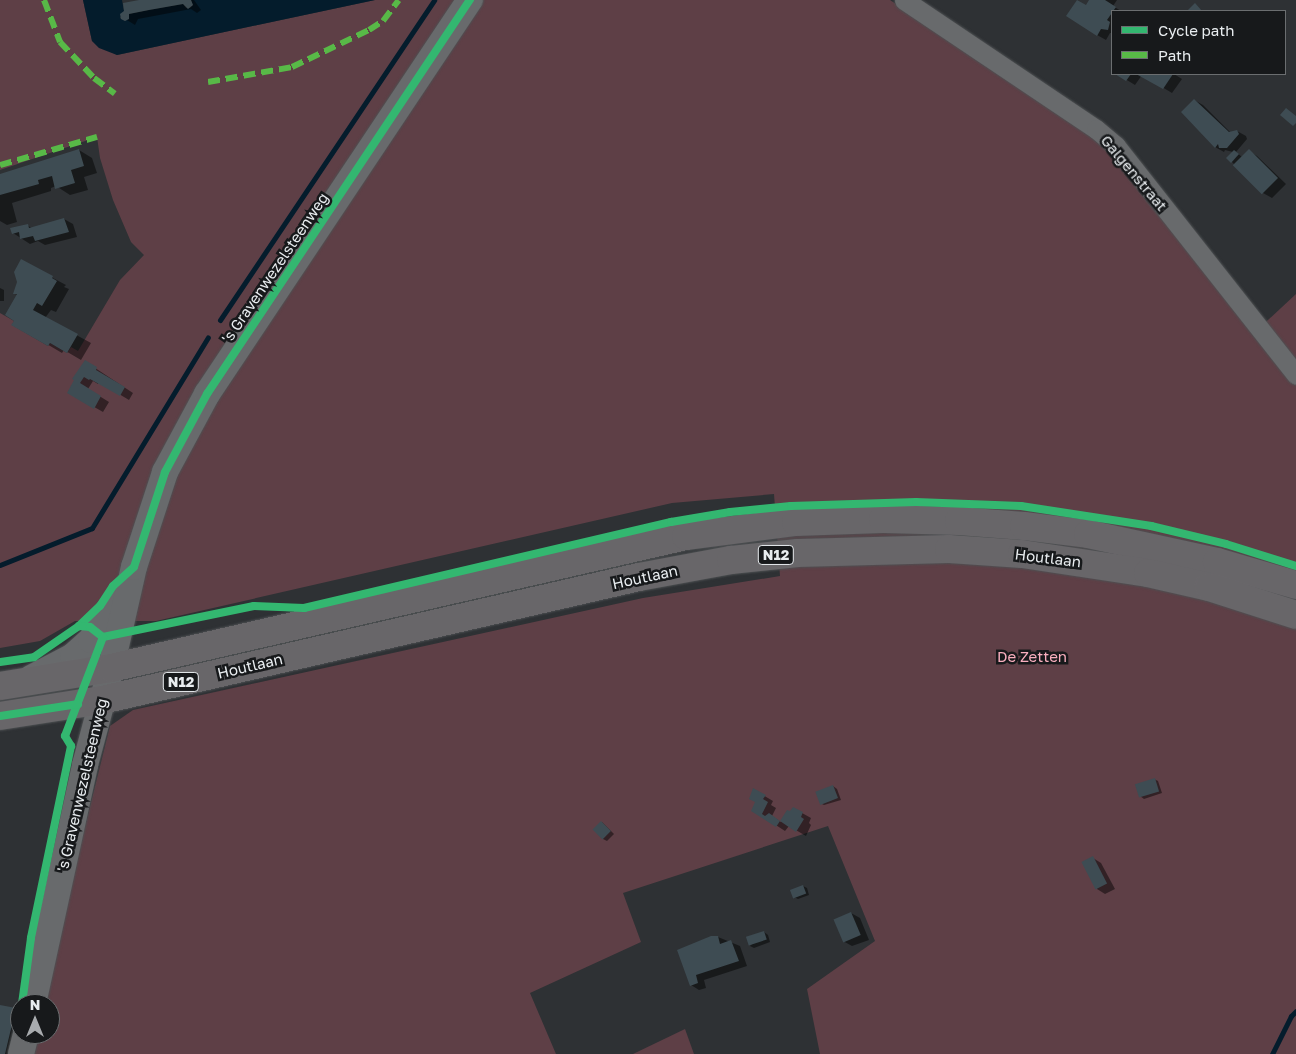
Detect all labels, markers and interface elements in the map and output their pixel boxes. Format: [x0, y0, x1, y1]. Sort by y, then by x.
legend [1111, 10, 1286, 75]
text: Cycle path [1158, 21, 1234, 39]
text: Path [1158, 46, 1191, 64]
street label: Galgenstraat [1097, 131, 1171, 215]
street label: 's Gravenwezelsteenweg [218, 189, 332, 347]
road number: N12 [757, 544, 795, 566]
street label: Houtlaan [1014, 545, 1082, 571]
street label: Houtlaan [611, 561, 679, 593]
park label: De Zetten [997, 648, 1067, 666]
street label: Houtlaan [216, 650, 284, 682]
road number: N12 [162, 670, 200, 694]
street label: 's Gravenwezelsteenweg [53, 696, 111, 874]
north arrow [10, 994, 60, 1044]
text: N [30, 996, 40, 1013]

